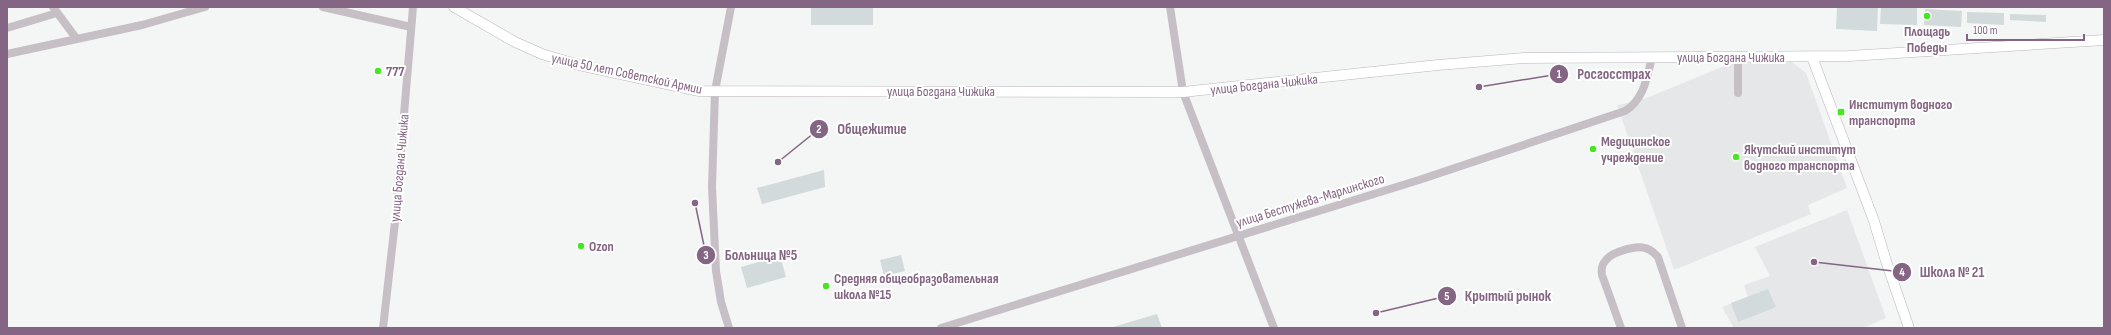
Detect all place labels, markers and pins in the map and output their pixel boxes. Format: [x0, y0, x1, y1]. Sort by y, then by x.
marker: Площадь Победы [1922, 11, 1932, 21]
place label: Площадь Победы [1904, 23, 1950, 56]
callout: Росгосстрах [1549, 60, 1659, 87]
place label: 777 [386, 63, 405, 80]
marker: 777 [373, 66, 383, 76]
place label: Институт водного транспорта [1849, 96, 1952, 129]
marker: Институт водного транспорта [1836, 107, 1846, 117]
callout: Общежитие [809, 115, 914, 142]
place label: Медицинское учреждение [1601, 133, 1670, 166]
place label: Якутский институт водного транспорта [1744, 141, 1856, 174]
marker: Медицинское учреждение [1588, 144, 1598, 154]
marker: Якутский институт водного транспорта [1731, 152, 1741, 162]
place label: Ozon [589, 238, 614, 255]
marker: Ozon [576, 241, 586, 251]
callout: Больница №5 [696, 242, 805, 269]
callout: Школа № 21 [1892, 258, 1993, 285]
place label: Средняя общеобразовательная школа №15 [834, 270, 999, 303]
marker: Средняя общеобразовательная школа №15 [821, 281, 831, 291]
callout: Крытый рынок [1437, 282, 1559, 309]

